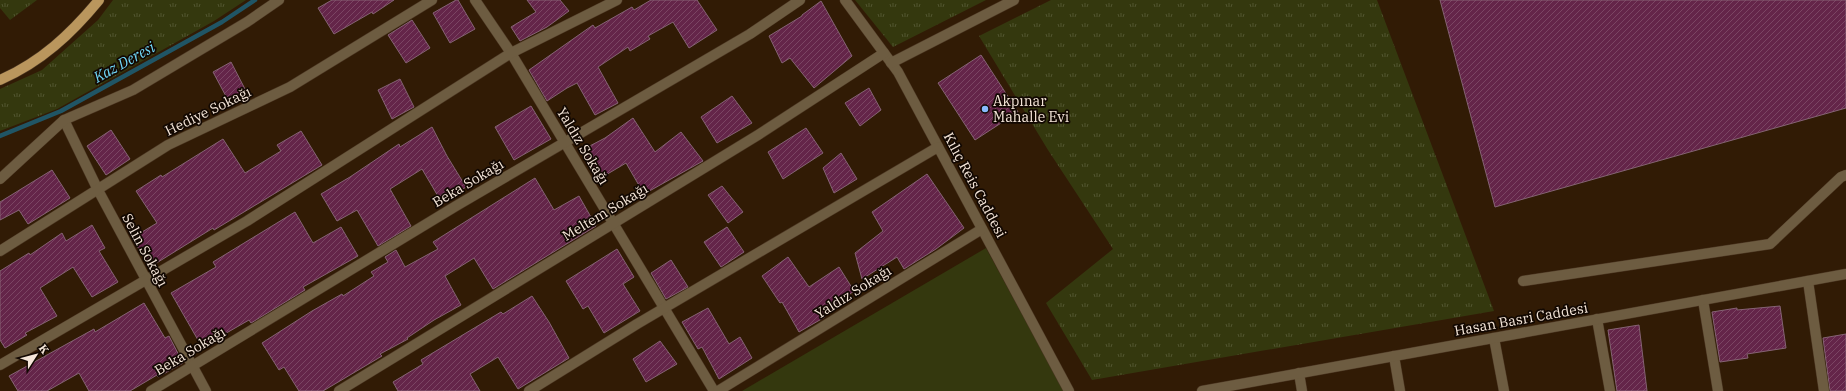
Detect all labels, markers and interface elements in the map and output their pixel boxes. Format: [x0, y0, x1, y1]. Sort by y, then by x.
water label: Kaz Deresi [89, 37, 158, 87]
street label: Hediye Sokağı [162, 82, 254, 140]
place label: Akpınar Mahalle Evi [993, 92, 1069, 126]
street label: Yaldız Sokağı [553, 104, 613, 188]
marker: Akpınar Mahalle Evi [980, 104, 990, 114]
street label: Kılıç Reis Caddesi [940, 129, 1010, 241]
street label: Beka Sokağı [429, 155, 507, 211]
street label: Meltem Sokağı [559, 179, 651, 245]
street label: Selin Sokağı [118, 210, 172, 290]
street label: Yaldız Sokağı [811, 261, 895, 323]
street label: Hasan Basri Caddesi [1453, 298, 1589, 340]
street label: Beka Sokağı [151, 323, 229, 379]
north arrow [16, 335, 56, 375]
text: K [36, 342, 53, 357]

